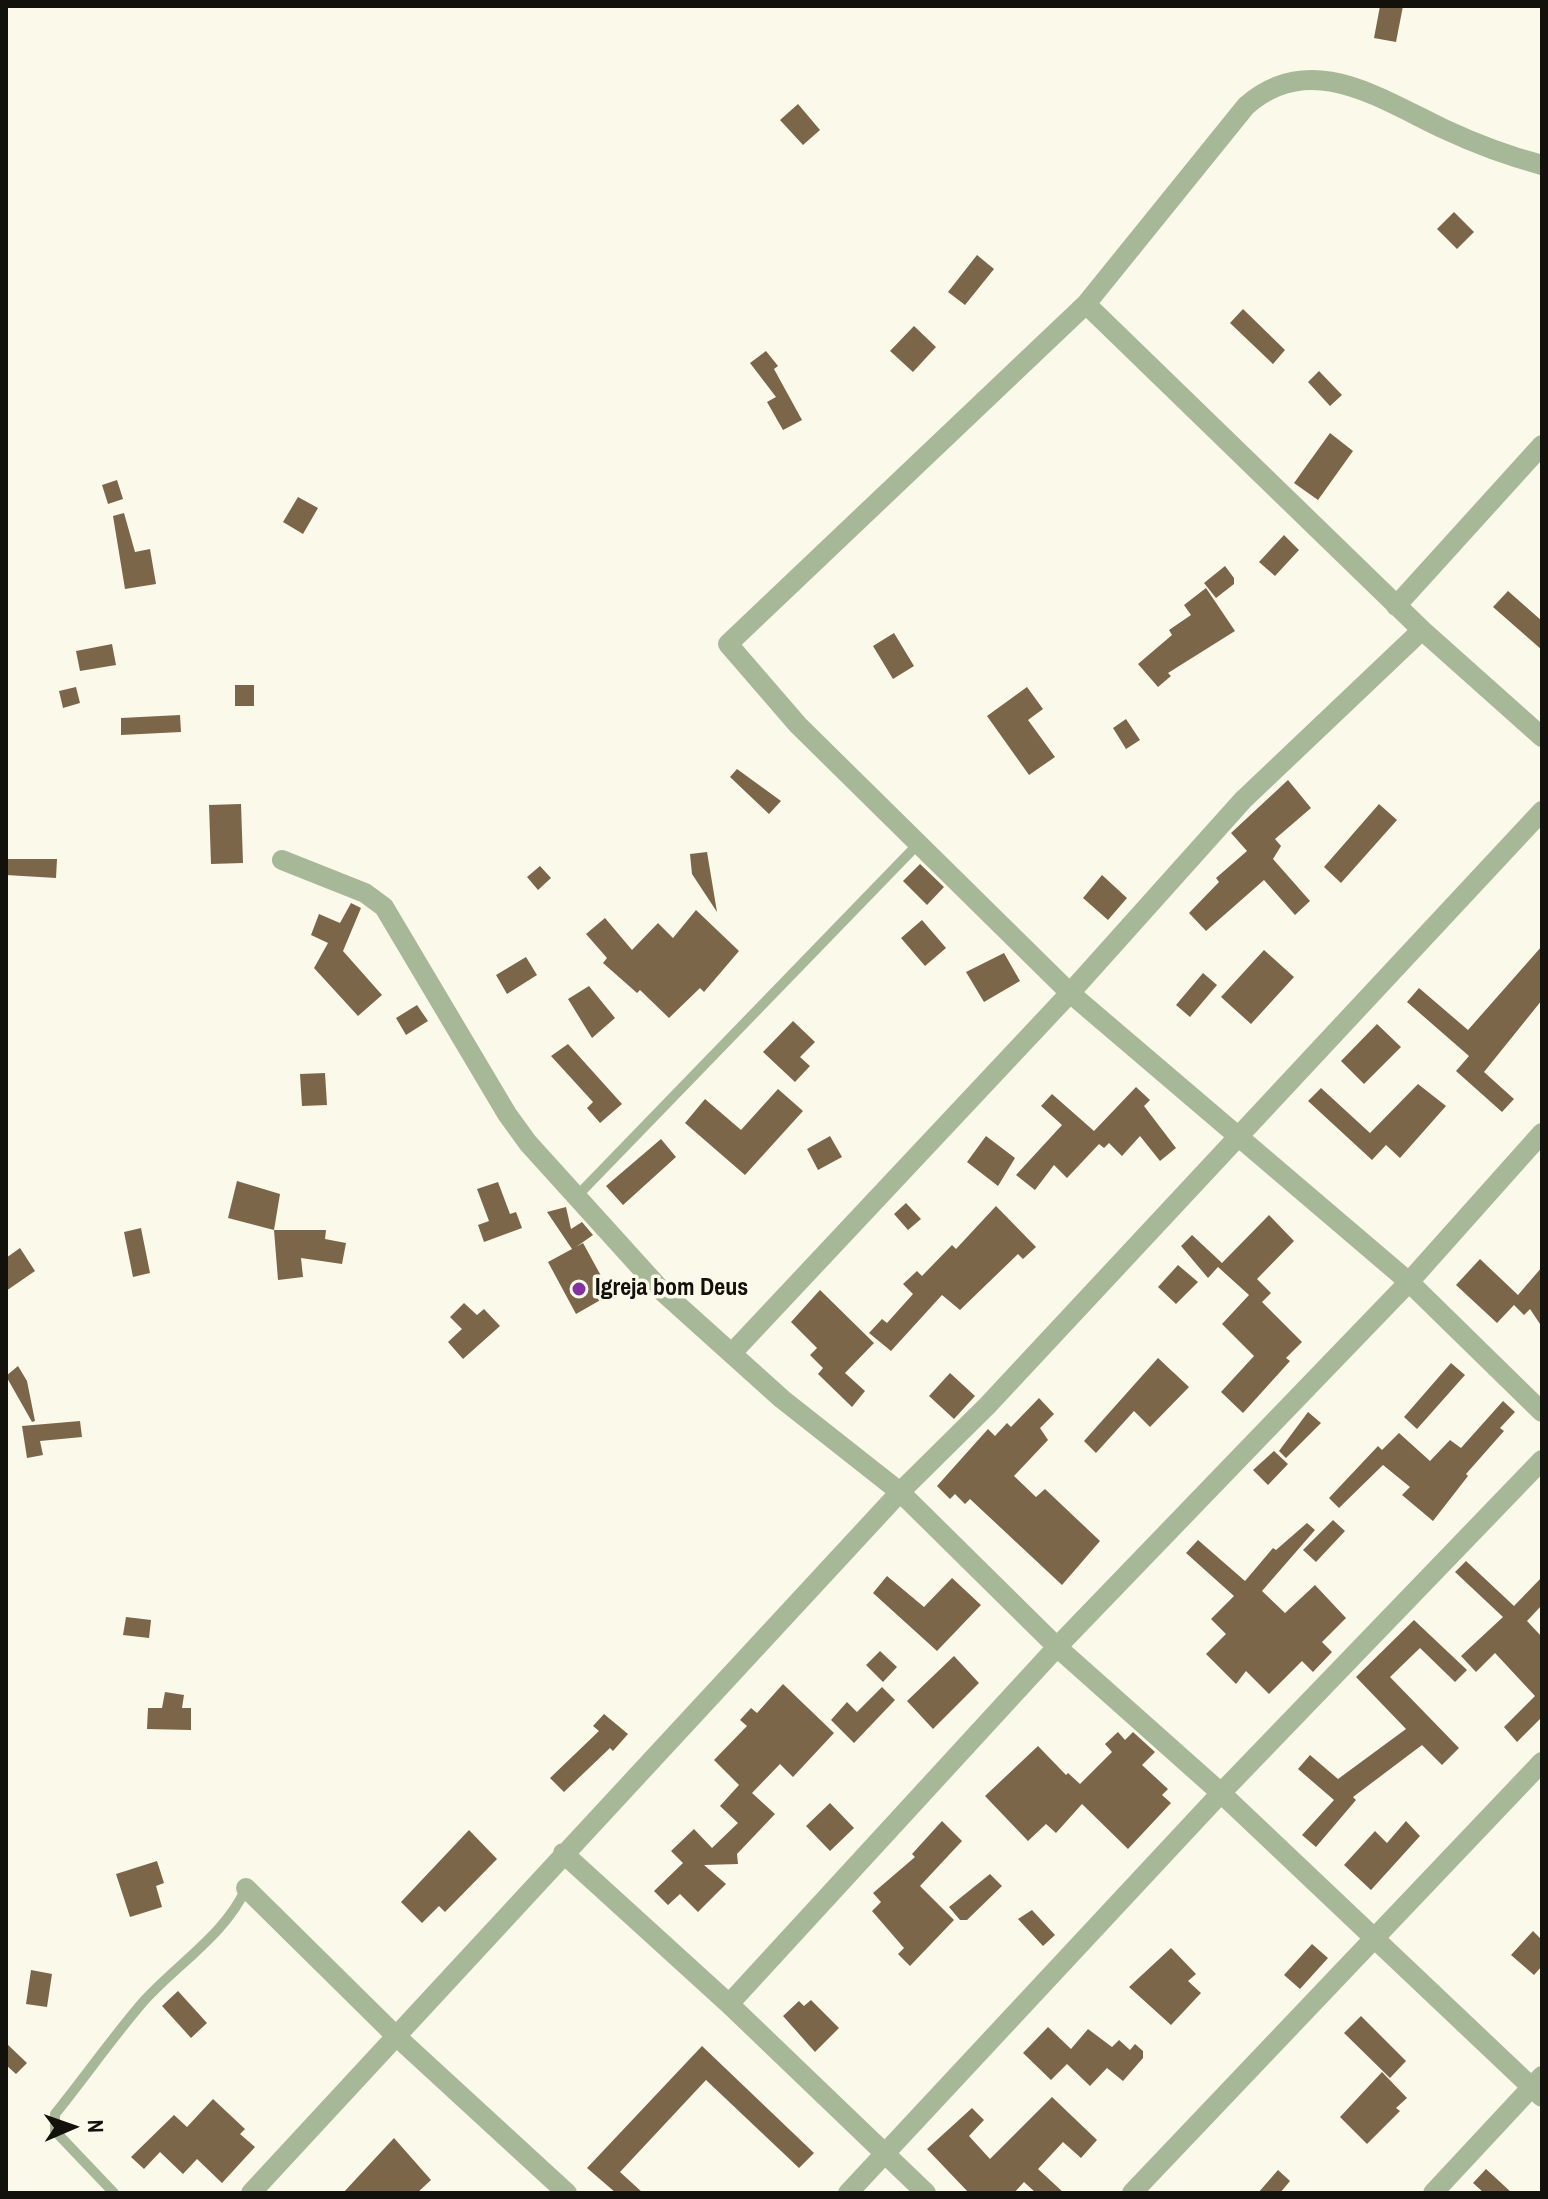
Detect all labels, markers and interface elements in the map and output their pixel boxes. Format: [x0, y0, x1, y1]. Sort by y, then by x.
place label: Igreja bom Deus [595, 1275, 748, 1303]
marker: Igreja bom Deus [570, 1280, 588, 1298]
north arrow [32, 2087, 112, 2167]
text: N [81, 2119, 111, 2133]

